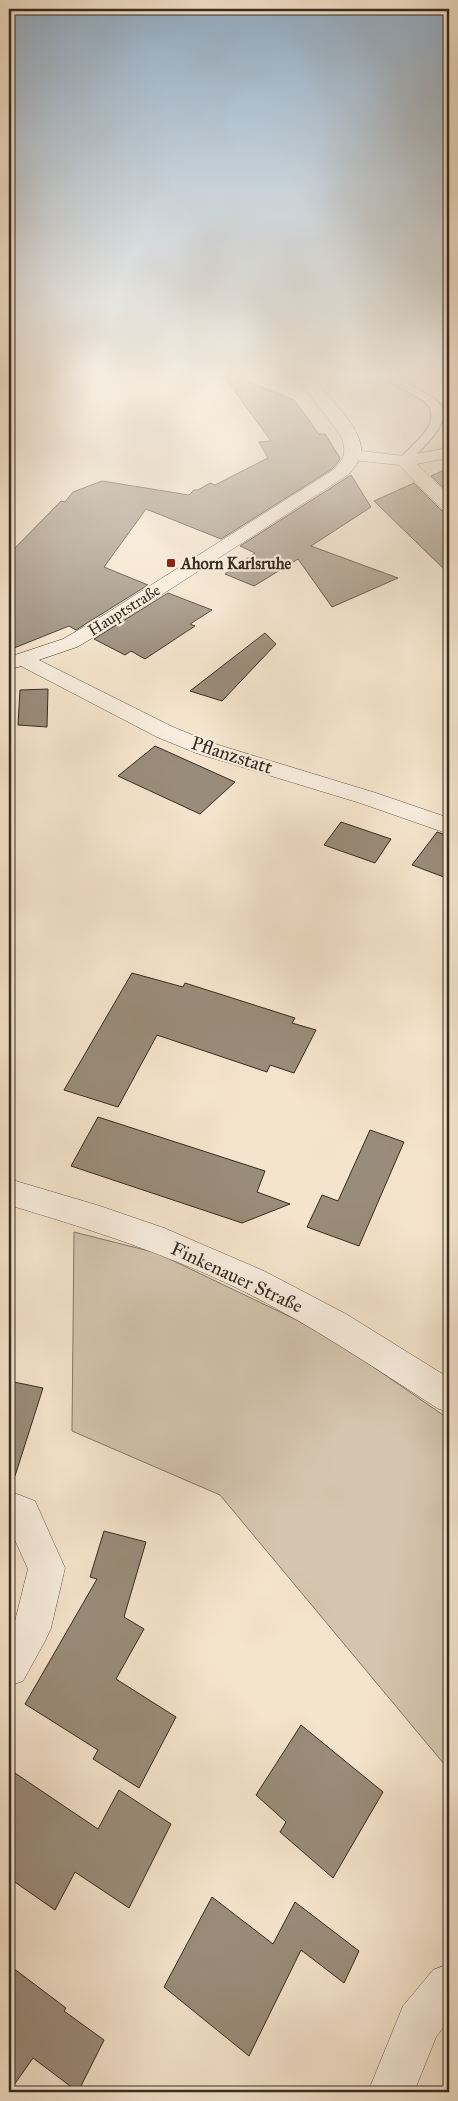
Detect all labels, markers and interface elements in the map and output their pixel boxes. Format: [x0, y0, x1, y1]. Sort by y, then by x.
place label: Ahorn Karlsruhe [180, 554, 291, 573]
marker: Ahorn Karlsruhe [165, 557, 177, 569]
street label: Hauptstraße [84, 580, 164, 640]
street label: Pflanzstatt [189, 731, 276, 779]
street label: Finkenauer Straße [168, 1236, 307, 1318]

